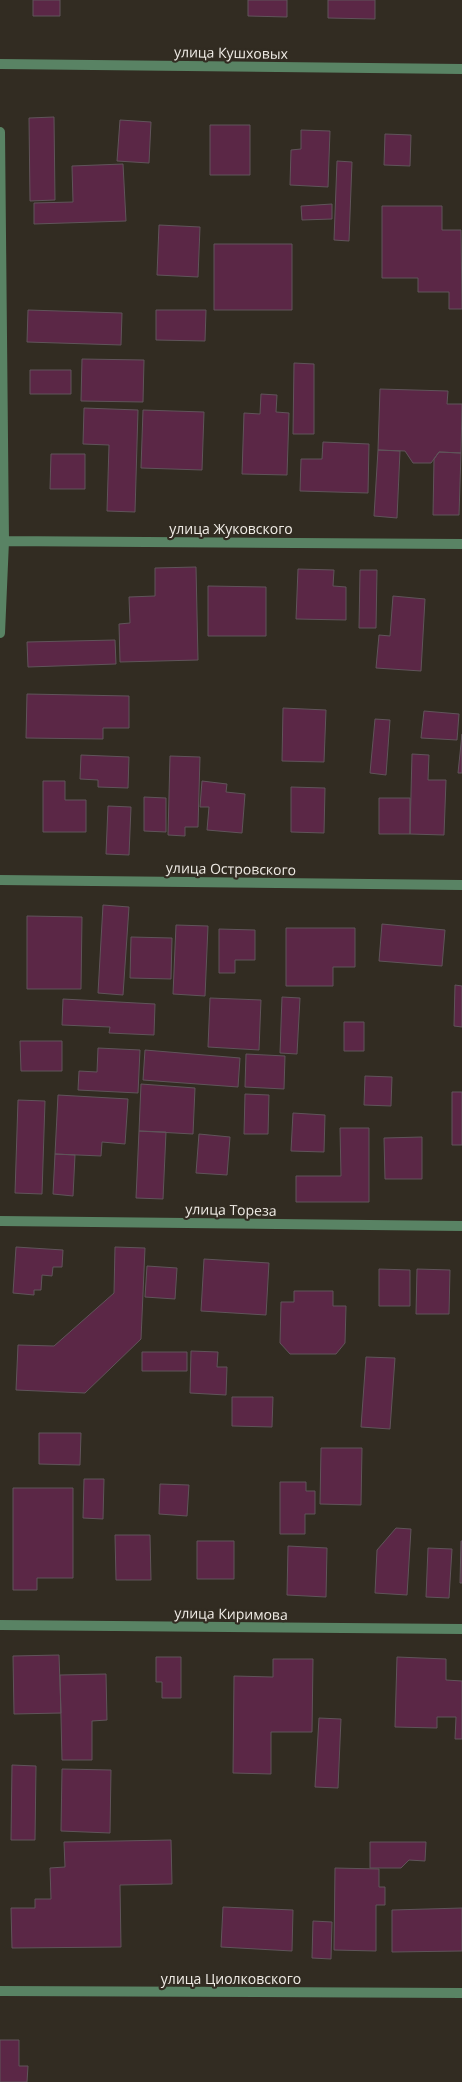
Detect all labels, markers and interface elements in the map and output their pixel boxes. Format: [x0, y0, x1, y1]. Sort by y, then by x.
street label: улица Кушховых [174, 42, 289, 63]
street label: улица Жуковского [169, 519, 293, 538]
street label: улица Островского [166, 858, 296, 879]
street label: улица Тореза [185, 1199, 277, 1220]
street label: улица Киримова [174, 1603, 288, 1624]
street label: улица Циолковского [161, 1969, 301, 1988]

